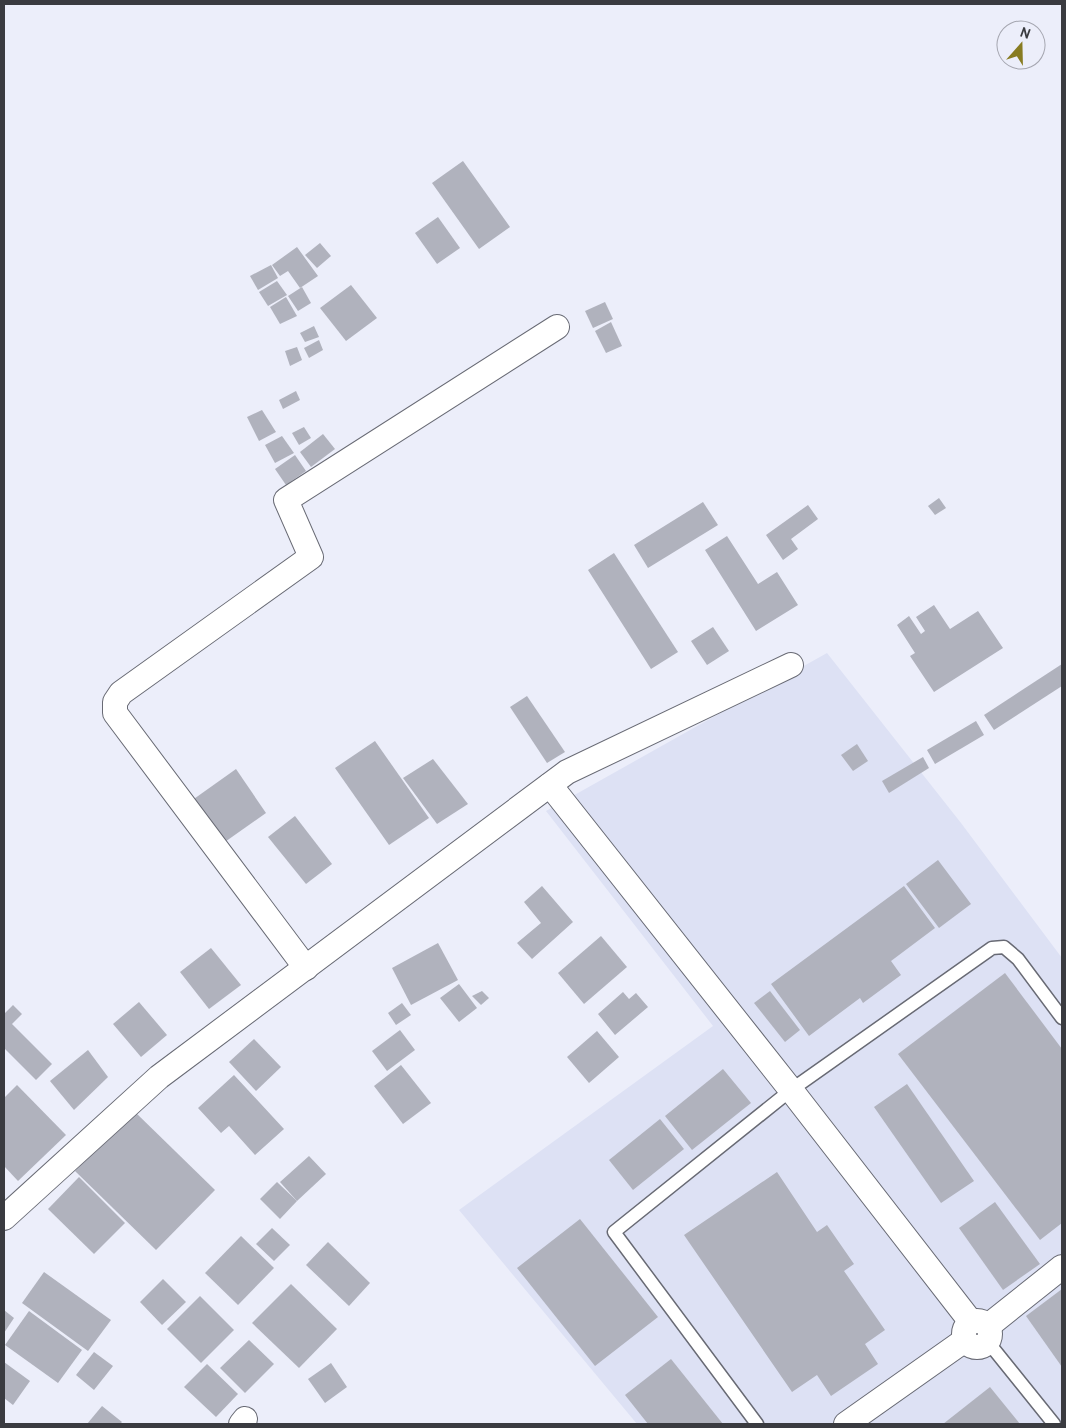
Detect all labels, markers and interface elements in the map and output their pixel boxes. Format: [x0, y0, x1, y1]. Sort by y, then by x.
north arrow [996, 20, 1046, 70]
text: N [1017, 24, 1033, 44]

